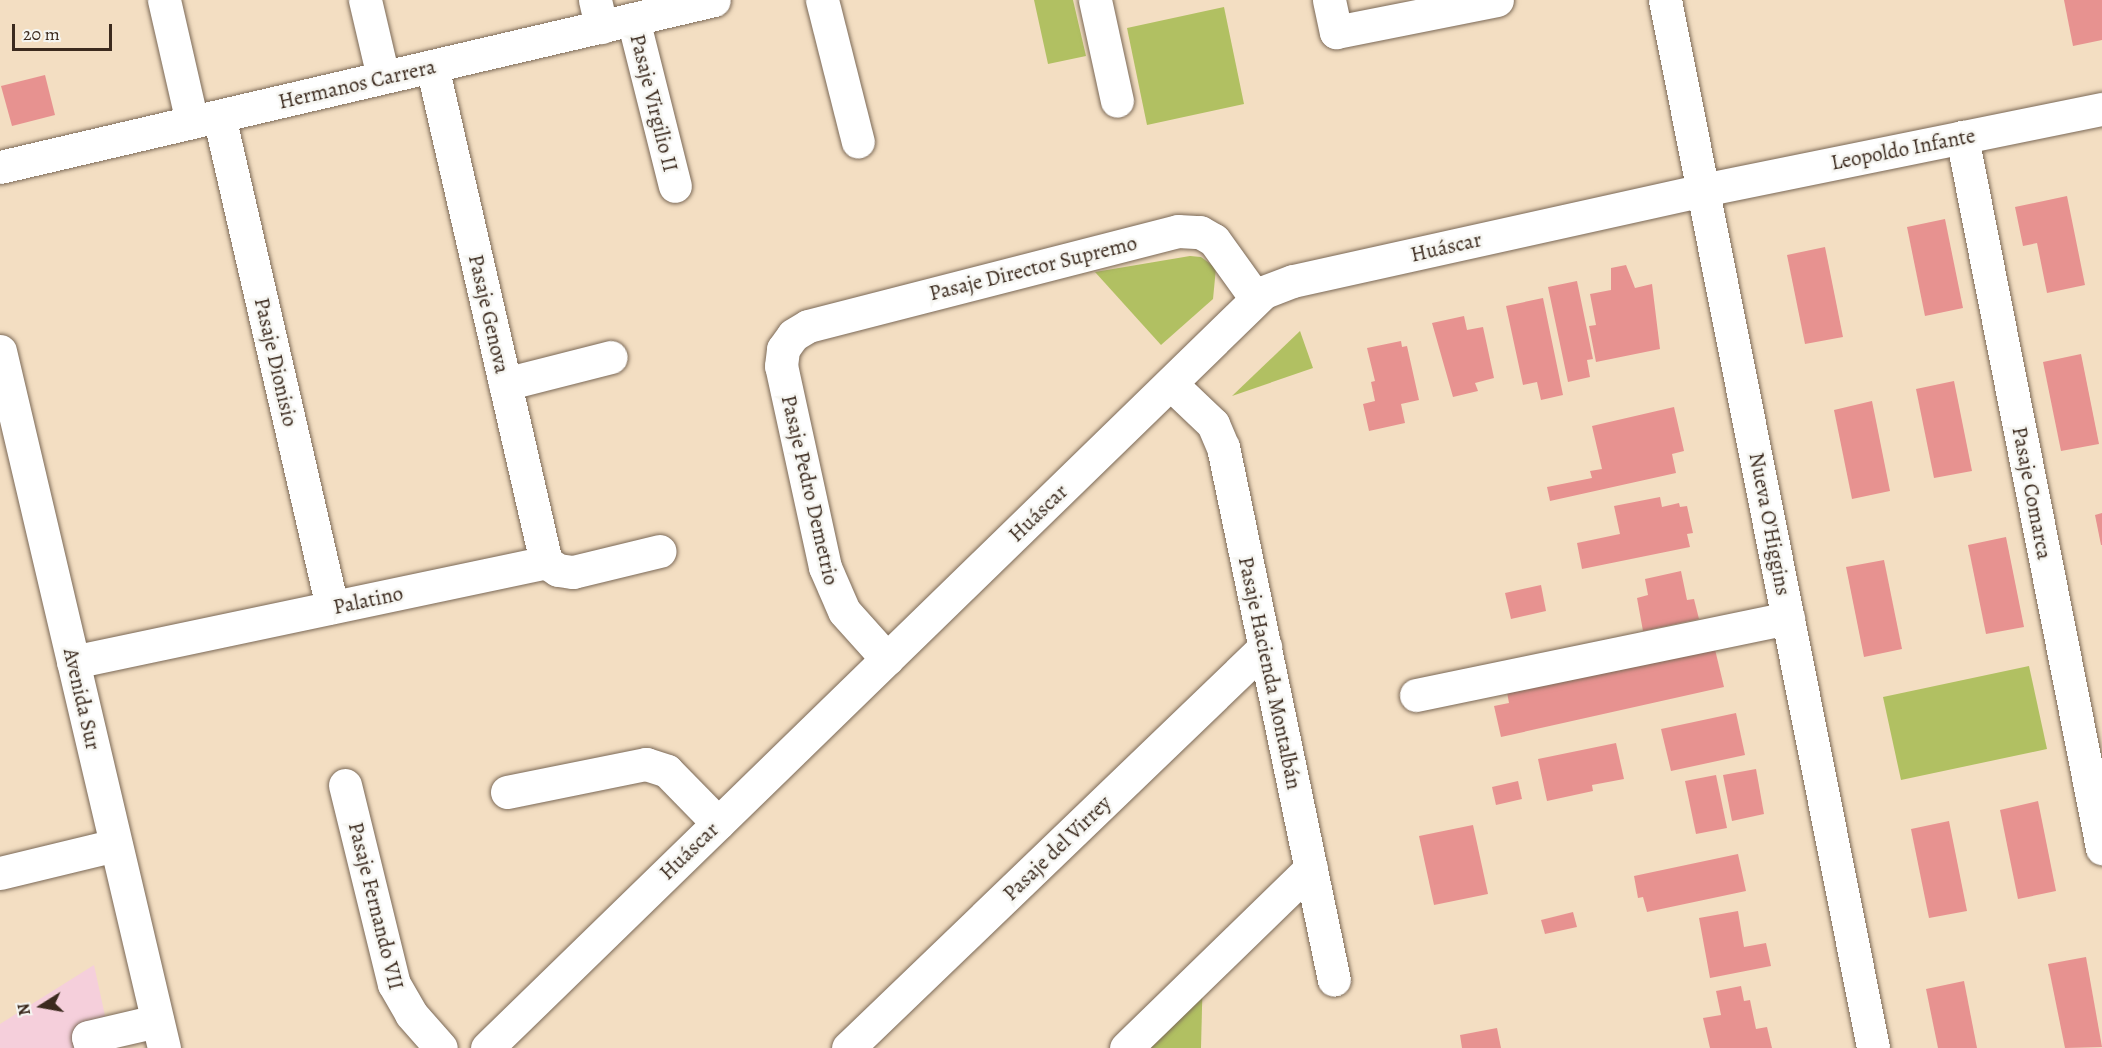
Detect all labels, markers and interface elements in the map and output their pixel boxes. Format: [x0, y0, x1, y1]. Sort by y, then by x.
scale bar [15, 12, 116, 50]
text: 20 m [23, 22, 60, 46]
street label: Pasaje Virgilio II [625, 31, 683, 175]
street label: Hermanos Carrera [276, 54, 438, 114]
street label: Leopoldo Infante [1829, 123, 1977, 175]
street label: Huáscar [1408, 227, 1484, 267]
street label: Pasaje Director Supremo [927, 230, 1139, 306]
street label: Pasaje Genova [463, 252, 515, 376]
street label: Pasaje Dionisio [249, 295, 303, 429]
street label: Pasaje Pedro Demetrio [776, 393, 844, 587]
street label: Pasaje Comarca [2007, 424, 2057, 562]
street label: Nueva O'Higgins [1744, 450, 1796, 598]
street label: Huáscar [1003, 479, 1073, 547]
street label: Pasaje Hacienda Montalbán [1233, 554, 1307, 792]
street label: Palatino [331, 580, 405, 620]
street label: Avenida Sur [58, 646, 106, 752]
street label: Pasaje del Virrey [998, 790, 1116, 906]
street label: Huáscar [654, 817, 724, 885]
street label: Pasaje Fernando VII [343, 820, 409, 992]
north arrow [12, 976, 72, 1036]
text: N [12, 1002, 36, 1017]

